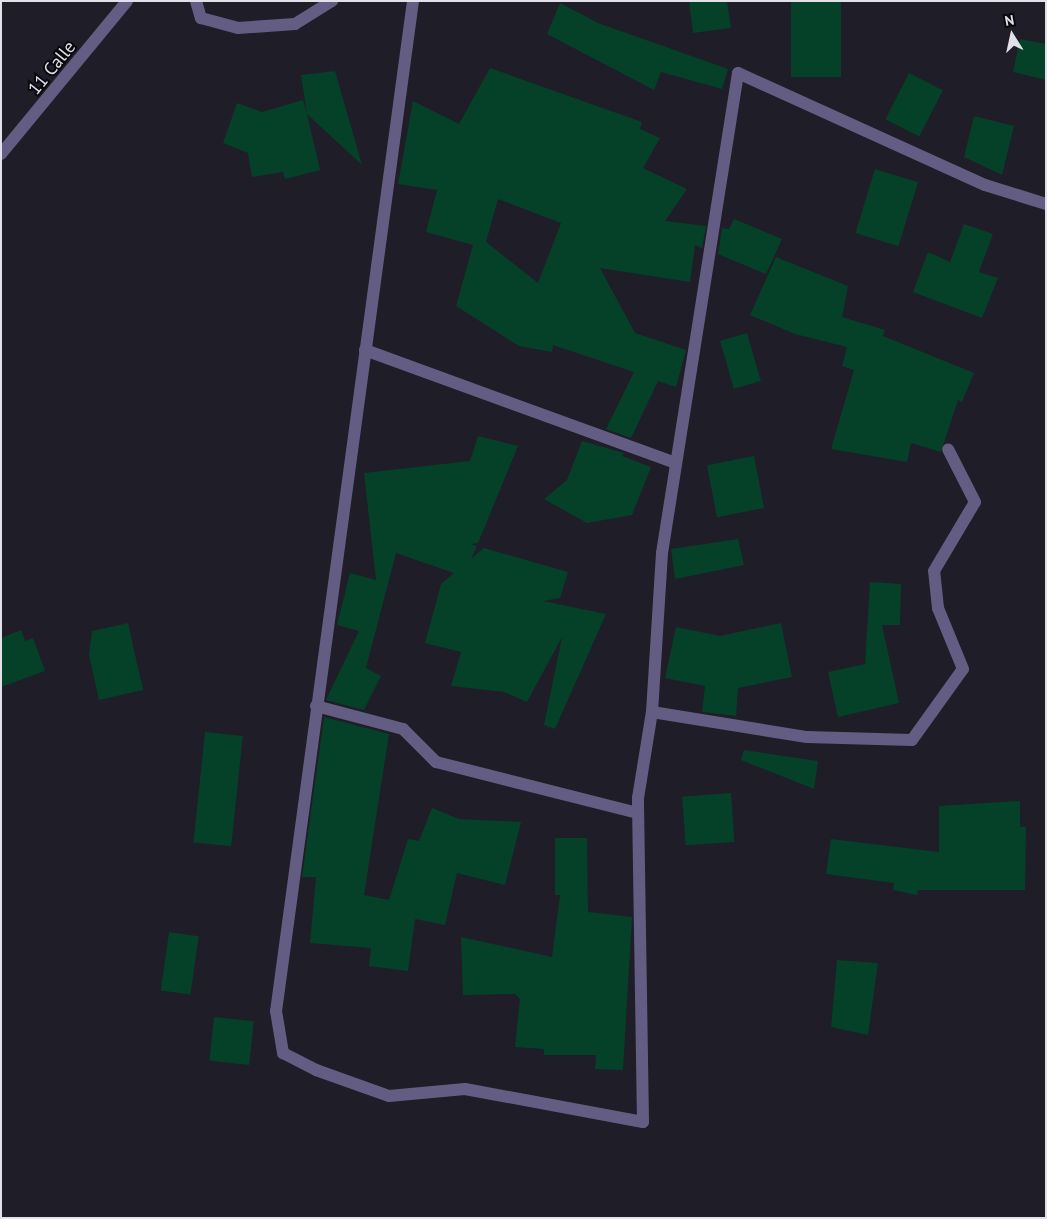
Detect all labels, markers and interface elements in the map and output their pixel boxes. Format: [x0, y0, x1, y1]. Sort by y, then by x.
north arrow [987, 10, 1037, 60]
text: N [1003, 11, 1015, 30]
street label: 11 Calle [24, 37, 80, 99]

